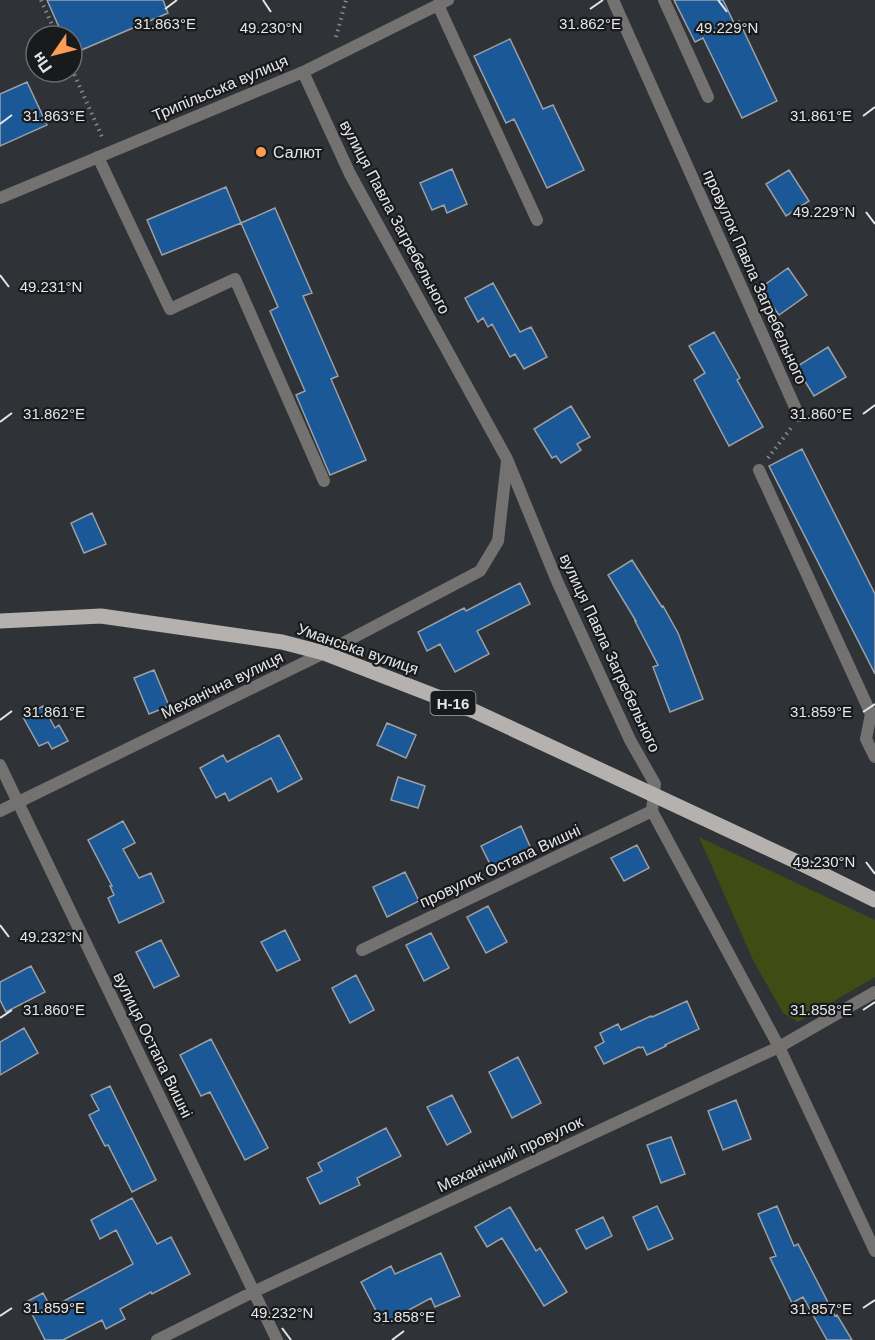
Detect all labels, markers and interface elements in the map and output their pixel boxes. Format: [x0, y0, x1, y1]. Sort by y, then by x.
text: 31.863°E [134, 15, 196, 32]
text: 31.862°E [559, 15, 621, 32]
text: 49.230°N [240, 19, 302, 36]
text: 49.229°N [696, 19, 758, 36]
north arrow [24, 24, 84, 84]
text: Пн [29, 49, 55, 76]
street label: Трипільська вулиця [150, 52, 290, 124]
text: 31.863°E [23, 107, 85, 124]
text: 31.861°E [790, 107, 852, 124]
street label: вулиця Павла Загребельного [337, 117, 453, 317]
place label: Салют [273, 144, 323, 161]
marker: Салют [254, 145, 268, 159]
street label: провулок Павла Загребельного [700, 167, 810, 387]
text: 49.229°N [793, 203, 855, 220]
text: 49.231°N [20, 278, 82, 295]
text: 31.862°E [23, 405, 85, 422]
text: 31.860°E [790, 405, 852, 422]
street label: вулиця Павла Загребельного [557, 551, 664, 755]
street label: Уманська вулиця [295, 620, 421, 678]
street label: Механічна вулиця [158, 648, 286, 722]
road number: Н-16 [430, 691, 476, 715]
text: 31.861°E [23, 703, 85, 720]
text: 31.859°E [790, 703, 852, 720]
street label: провулок Остапа Вишні [417, 821, 583, 911]
text: 49.230°N [793, 853, 855, 870]
text: 49.232°N [20, 928, 82, 945]
street label: вулиця Остапа Вишні [110, 970, 196, 1120]
text: 31.860°E [23, 1001, 85, 1018]
text: 31.858°E [790, 1001, 852, 1018]
street label: Механічний провулок [435, 1112, 586, 1195]
text: 31.859°E [23, 1299, 85, 1316]
text: 31.857°E [790, 1300, 852, 1317]
text: 49.232°N [251, 1304, 313, 1321]
text: 31.858°E [373, 1308, 435, 1325]

